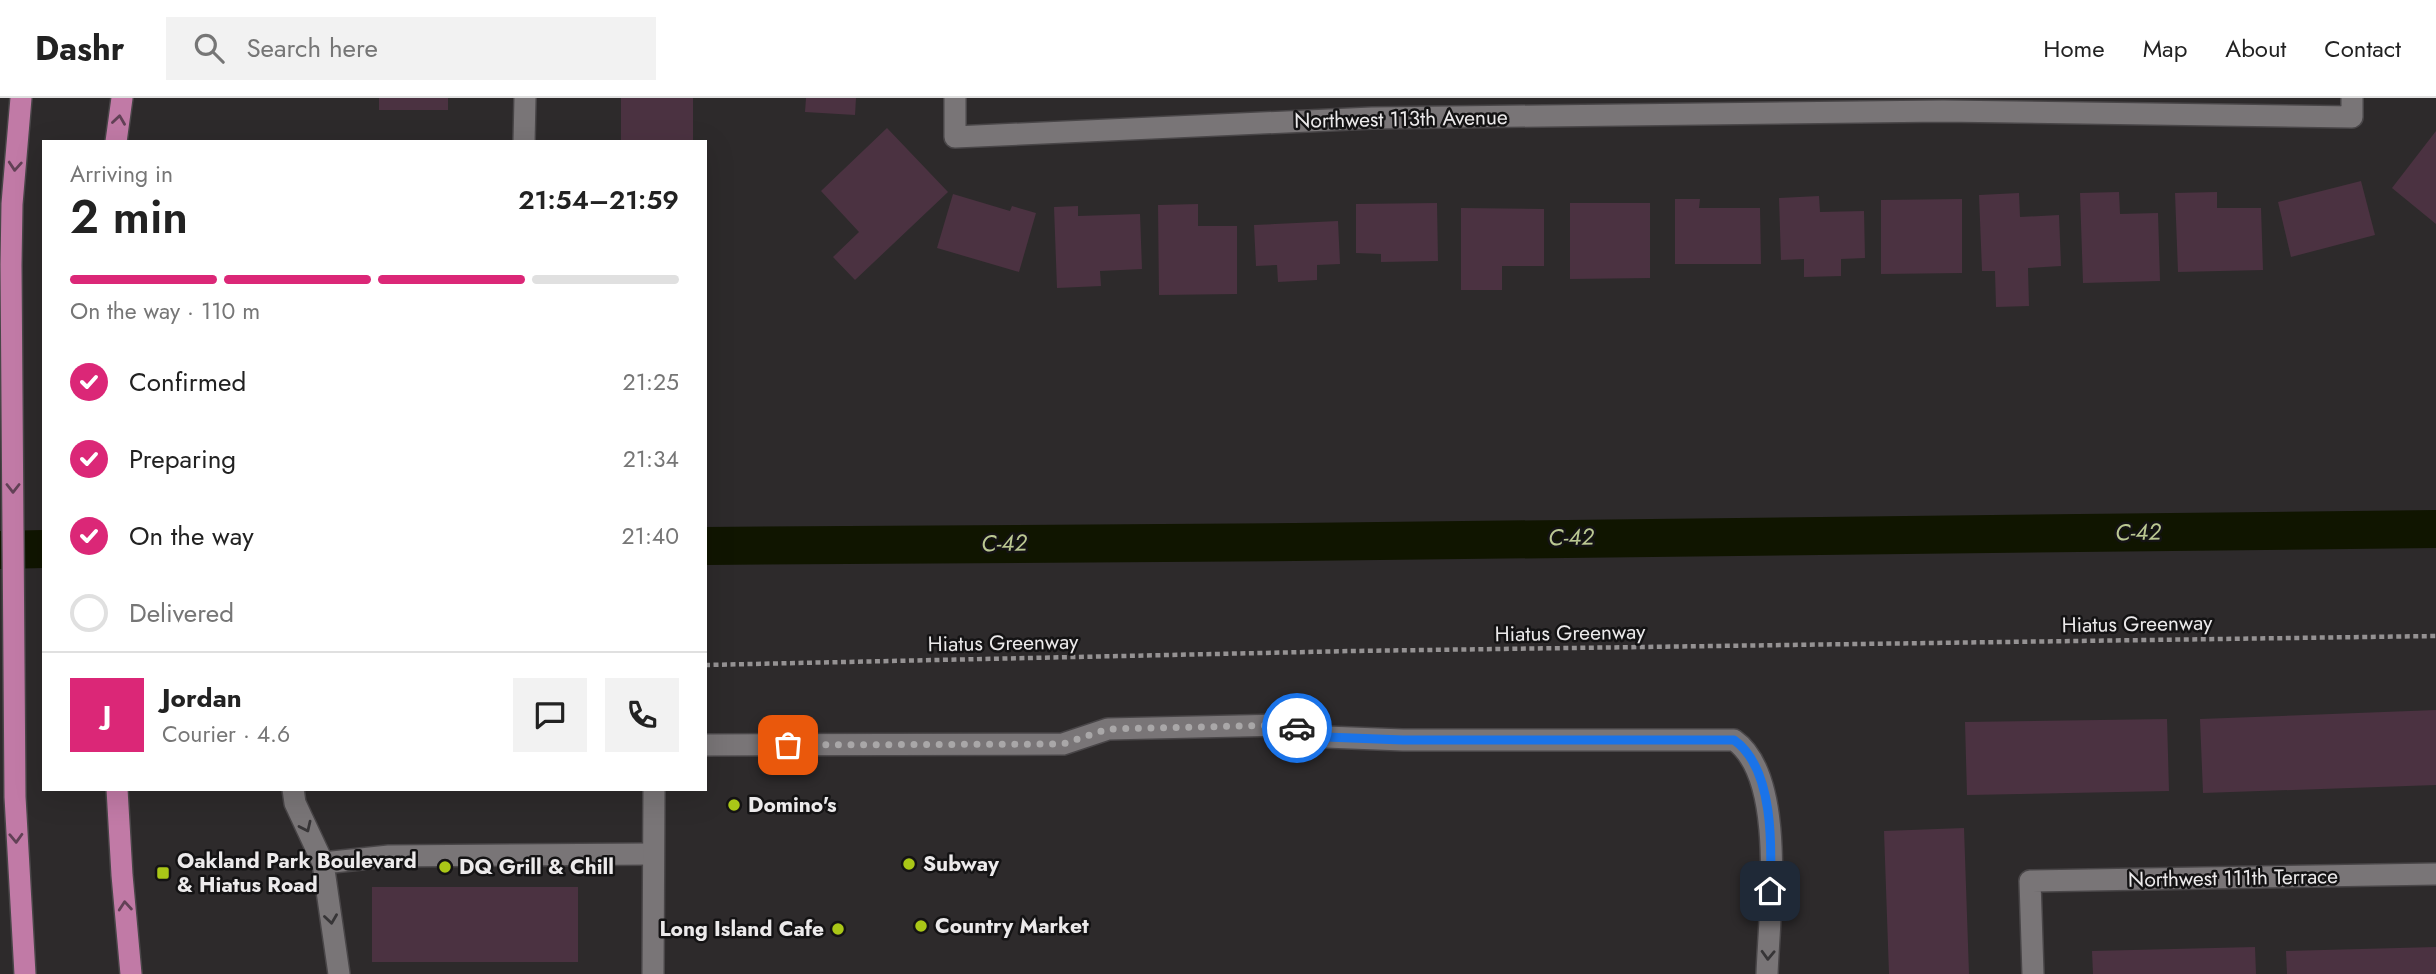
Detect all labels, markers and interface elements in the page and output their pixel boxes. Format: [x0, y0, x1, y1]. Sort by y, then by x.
search box [166, 17, 656, 80]
text: Dashr [35, 25, 124, 72]
icon: search [190, 29, 228, 67]
text: Search here [246, 29, 378, 67]
text: Home [2043, 31, 2105, 66]
text: Map [2143, 31, 2187, 66]
text: About [2225, 31, 2286, 66]
text: Contact [2324, 31, 2401, 66]
street label: Northwest 113th Avenue [1294, 102, 1508, 136]
one-way arrow [111, 114, 126, 126]
text: Arriving in [70, 157, 173, 191]
one-way arrow [8, 161, 23, 172]
text: 21:54–21:59 [518, 181, 679, 219]
text: 2 min [70, 184, 188, 250]
text: On the way · 110 m [70, 294, 260, 328]
icon: check [70, 363, 108, 401]
text: Confirmed [129, 363, 246, 401]
text: 21:25 [623, 365, 679, 399]
icon: check [70, 440, 108, 478]
text: Preparing [129, 440, 236, 478]
text: 21:34 [623, 442, 679, 476]
one-way arrow [5, 483, 21, 493]
water label: C-42 [2115, 515, 2162, 549]
icon: check [70, 517, 108, 555]
text: On the way [129, 517, 254, 555]
text: 21:40 [621, 519, 679, 553]
water label: C-42 [1548, 520, 1595, 554]
water label: C-42 [981, 526, 1028, 560]
text: Delivered [129, 594, 234, 632]
street label: Hiatus Greenway [2061, 608, 2213, 640]
street label: Hiatus Greenway [1494, 617, 1646, 649]
street label: Hiatus Greenway [927, 627, 1079, 659]
button: chat [513, 678, 587, 752]
button: phone [605, 678, 679, 752]
text: Jordan [162, 679, 242, 717]
courier [1262, 693, 1332, 763]
text: J [103, 696, 111, 734]
icon: car [1278, 709, 1316, 747]
pin [758, 715, 818, 775]
text: Courier · 4.6 [162, 717, 290, 751]
icon: bag [769, 726, 807, 764]
place label: Domino's [748, 790, 837, 820]
marker: Domino's [726, 797, 742, 813]
one-way arrow [298, 819, 312, 832]
one-way arrow [8, 833, 24, 844]
place label: Oakland Park Boulevard & Hiatus Road [177, 846, 417, 900]
place label: Subway [923, 849, 1000, 879]
place label: DQ Grill & Chill [459, 852, 614, 882]
marker: Subway [901, 856, 917, 872]
marker: DQ Grill & Chill [437, 859, 453, 875]
pin [1740, 861, 1800, 921]
street label: Northwest 111th Terrace [2128, 861, 2338, 895]
marker: Oakland Park Boulevard & Hiatus Road [155, 865, 171, 881]
icon: home [1751, 872, 1789, 910]
one-way arrow [118, 900, 133, 911]
place label: Country Market [935, 911, 1089, 941]
one-way arrow [323, 913, 338, 925]
place label: Long Island Cafe [659, 914, 824, 944]
marker: Country Market [913, 918, 929, 934]
marker: Long Island Cafe [830, 921, 846, 937]
one-way arrow [1760, 950, 1776, 961]

